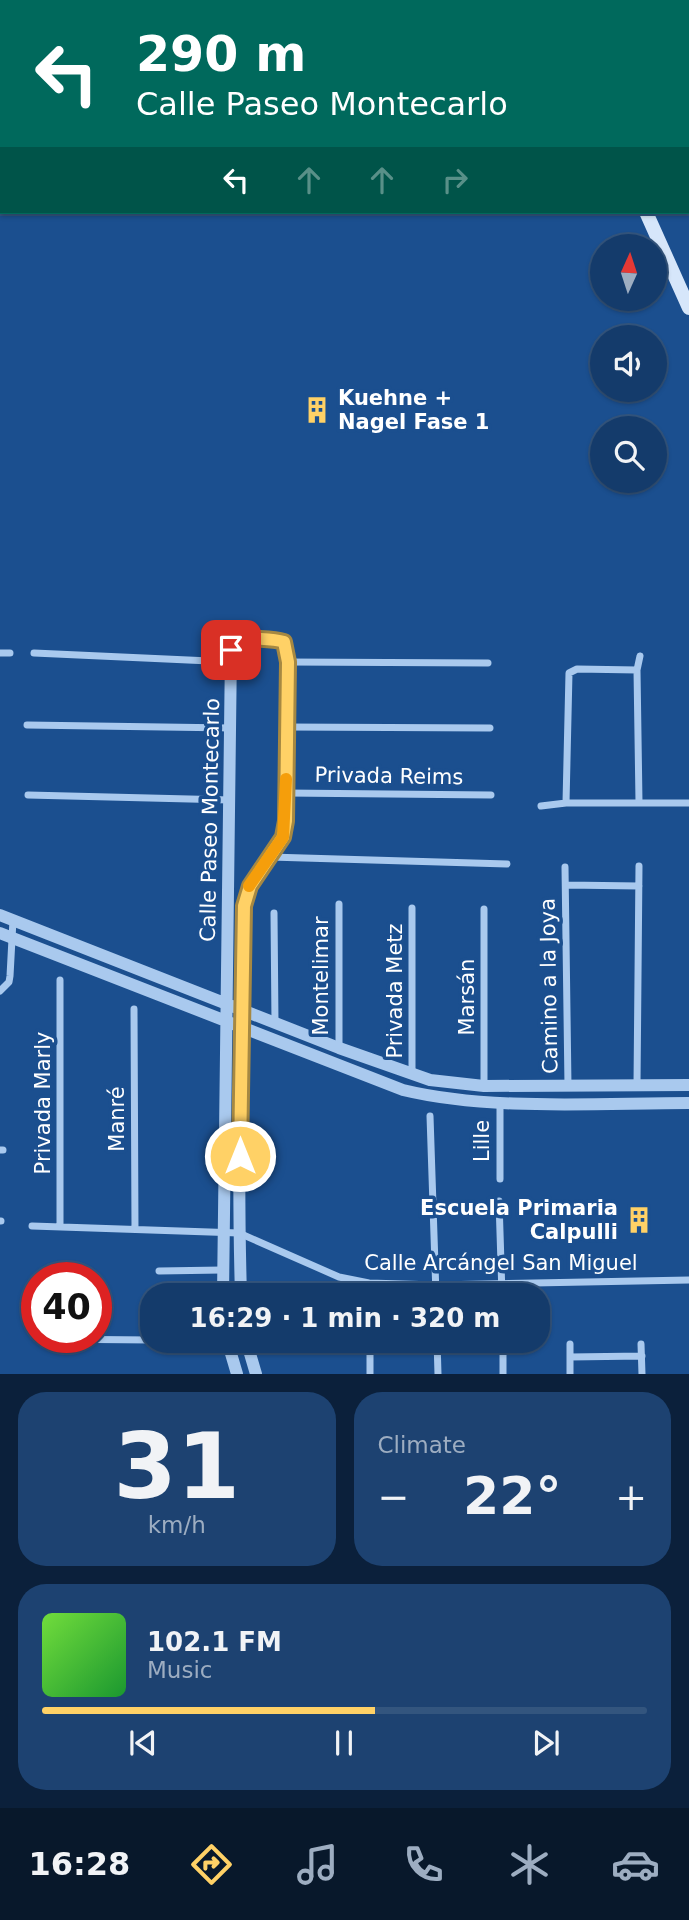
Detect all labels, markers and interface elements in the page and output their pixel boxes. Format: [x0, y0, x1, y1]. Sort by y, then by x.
text: 290 m [136, 26, 306, 83]
icon: left [21, 28, 112, 119]
text: Calle Paseo Montecarlo [136, 85, 508, 123]
icon: left [217, 161, 255, 199]
icon: ahead [290, 161, 328, 199]
icon: ahead [363, 161, 401, 199]
icon: right [436, 161, 474, 199]
north arrow [590, 234, 667, 312]
map controls [590, 234, 667, 493]
button: sound [590, 325, 667, 402]
place label: Kuehne + Nagel Fase 1 [338, 386, 489, 434]
building icon: Kuehne + Nagel Fase 1 [302, 395, 332, 425]
button: search [590, 416, 667, 493]
pin [201, 620, 261, 680]
icon: arrive [212, 631, 250, 669]
street label: Calle Paseo Montecarlo [196, 698, 224, 942]
street label: Privada Reims [314, 763, 464, 789]
street label: Camino a la Joya [535, 898, 563, 1074]
street label: Montelimar [309, 916, 333, 1036]
street label: Privada Metz [383, 923, 407, 1059]
street label: Marsán [455, 959, 479, 1035]
street label: Privada Marly [31, 1032, 55, 1174]
street label: Manré [105, 1086, 129, 1152]
position arrow [203, 1119, 277, 1193]
street label: Lille [470, 1120, 494, 1162]
place label: Escuela Primaria Calpulli [420, 1196, 618, 1244]
building icon: Escuela Primaria Calpulli [624, 1205, 654, 1235]
street label: Calle Arcángel San Miguel [364, 1251, 638, 1275]
speed limit sign: 40 [21, 1262, 112, 1353]
text: 16:29 · 1 min · 320 m [190, 1303, 500, 1333]
text: 31 [113, 1414, 240, 1519]
text: Climate [378, 1432, 466, 1458]
text: 22° [463, 1466, 561, 1526]
text: − [378, 1475, 409, 1519]
text: + [615, 1475, 647, 1519]
text: km/h [148, 1512, 206, 1538]
text: 102.1 FM [147, 1627, 282, 1657]
text: Music [147, 1657, 212, 1683]
icon: previous [124, 1724, 162, 1762]
icon: pause [325, 1724, 363, 1762]
icon: next [527, 1724, 565, 1762]
icon: directions [187, 1840, 236, 1889]
icon: music [293, 1840, 342, 1889]
icon: phone [399, 1840, 448, 1889]
icon: climate [505, 1840, 554, 1889]
icon: car [611, 1840, 660, 1889]
text: 16:28 [29, 1845, 130, 1883]

